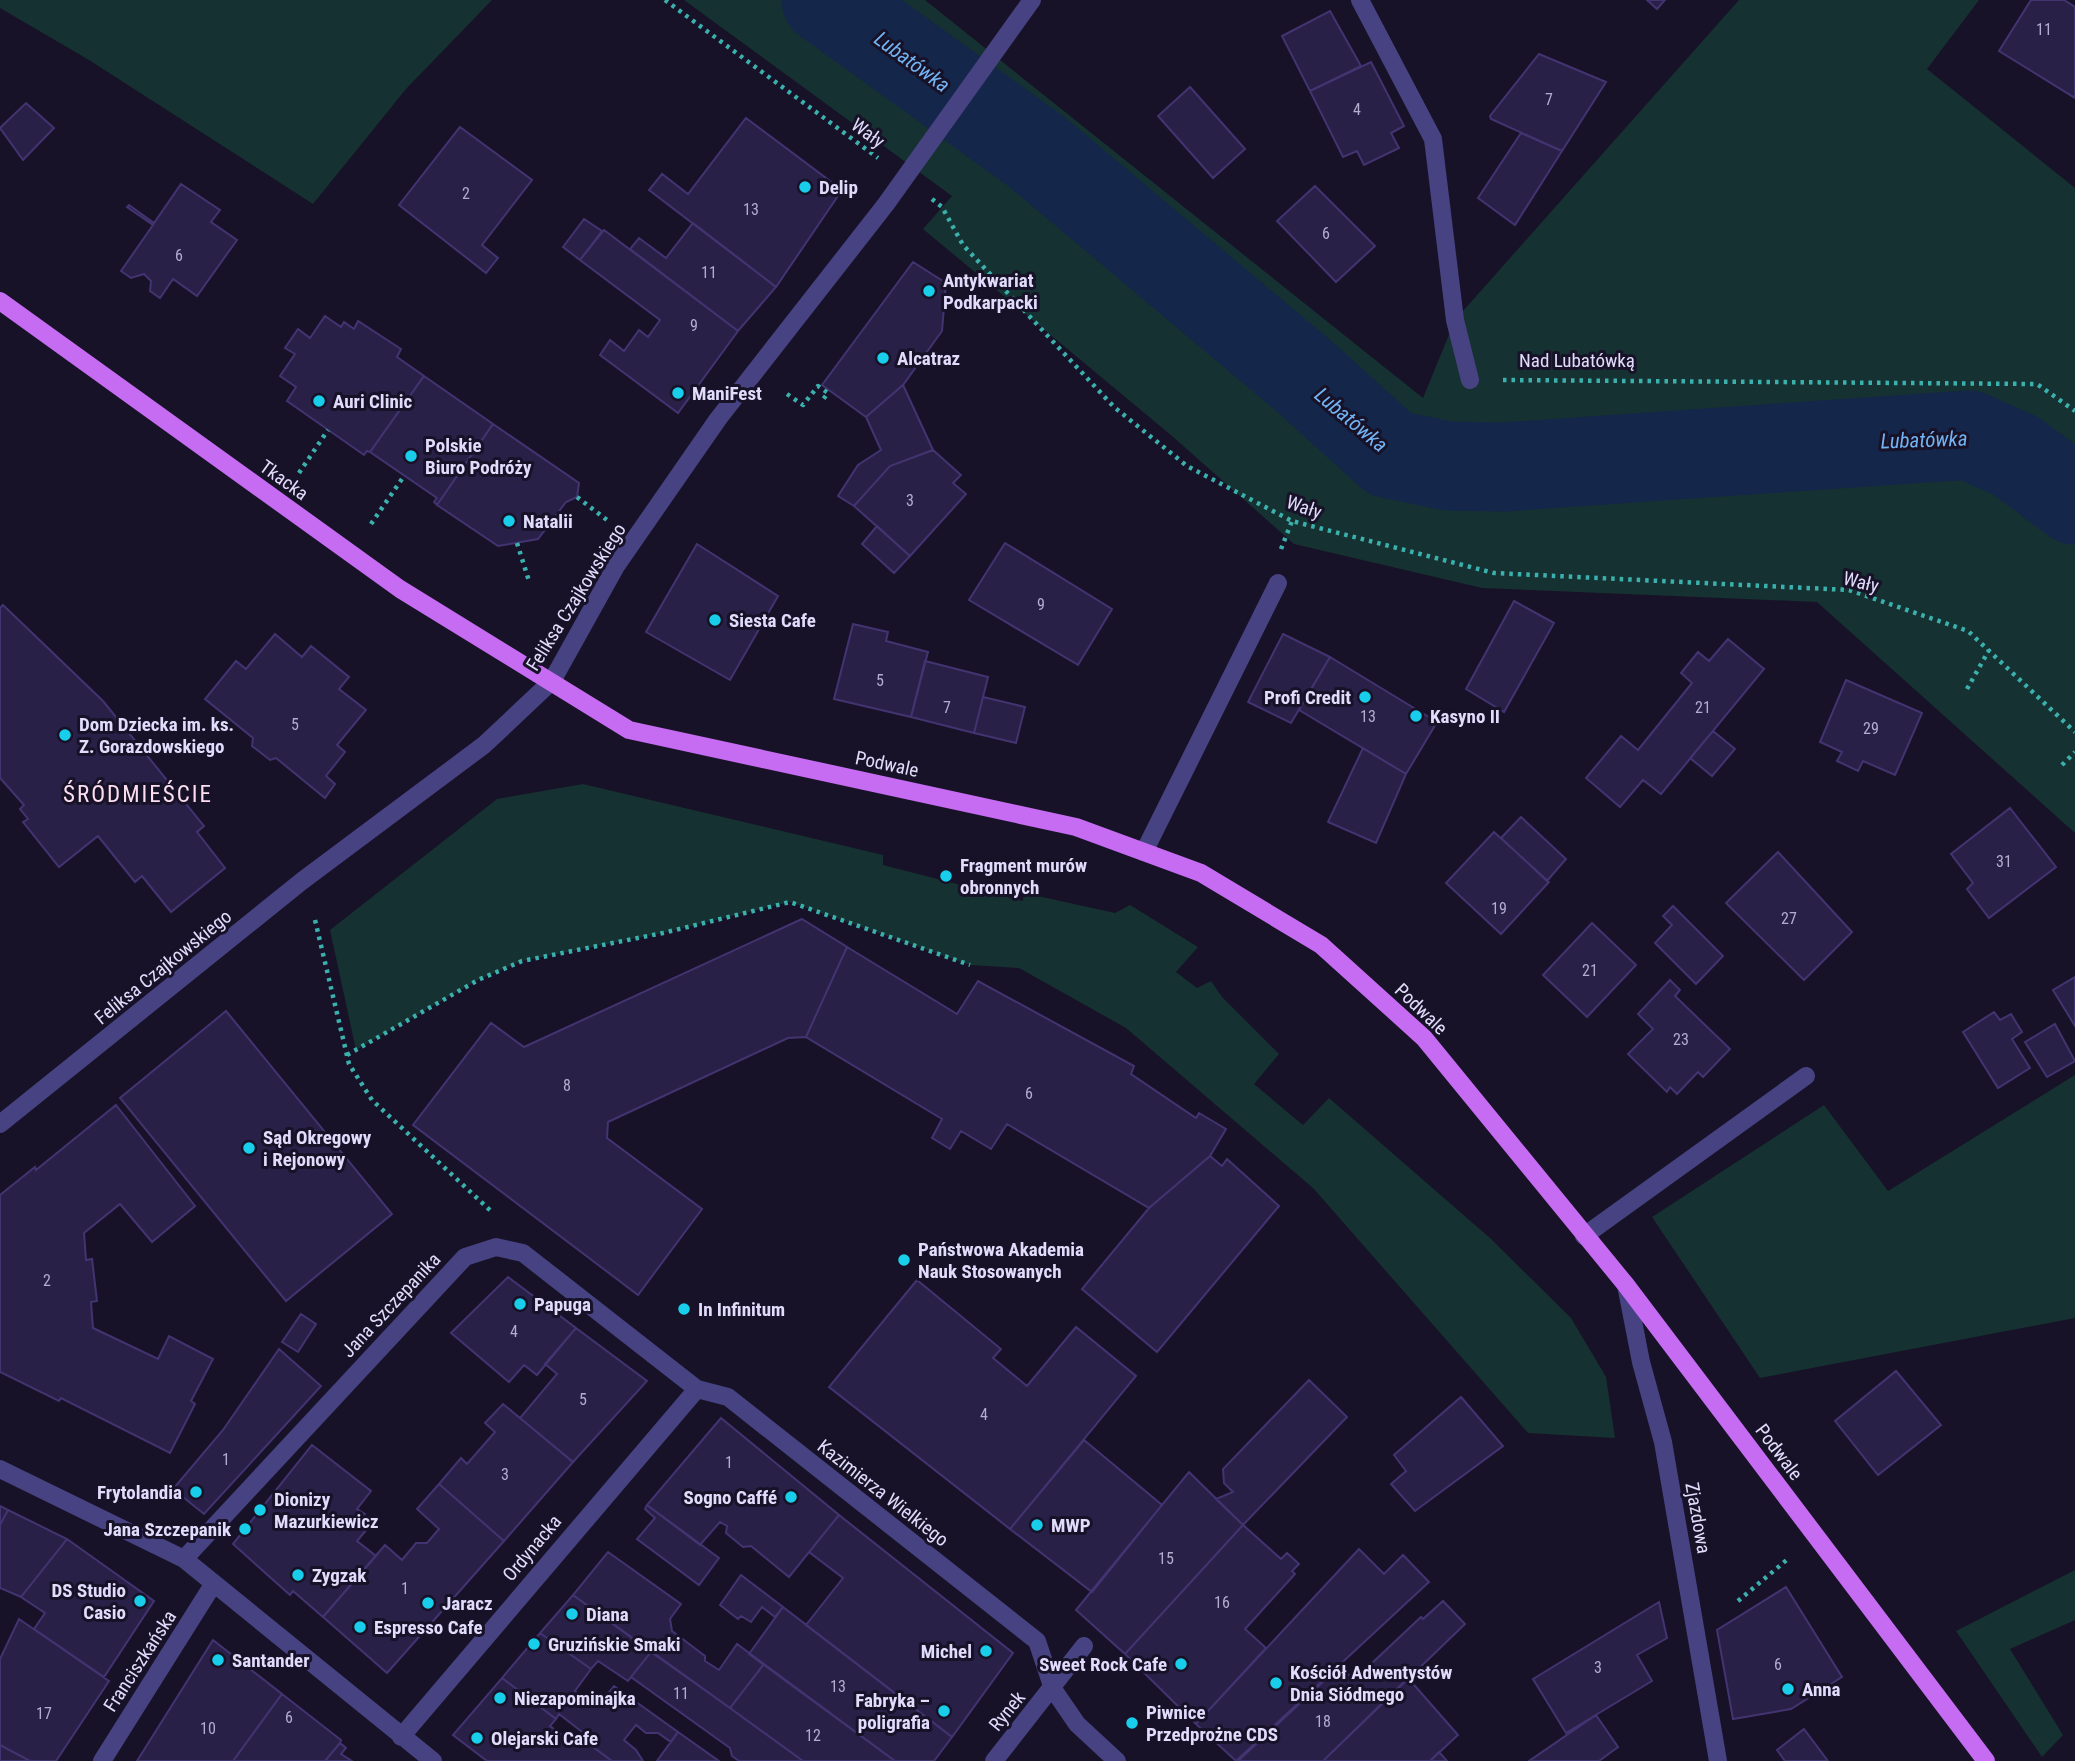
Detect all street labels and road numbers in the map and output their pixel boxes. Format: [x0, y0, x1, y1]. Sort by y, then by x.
street label: Wały [847, 113, 889, 153]
street label: Nad Lubatówką [1519, 349, 1635, 372]
street label: Tkacka [255, 455, 313, 505]
street label: Wały [1283, 490, 1325, 524]
street label: Feliksa Czajkowskiego [521, 519, 631, 675]
street label: Wały [1841, 566, 1881, 598]
street label: Podwale [853, 746, 921, 782]
street label: Feliksa Czajkowskiego [90, 905, 236, 1029]
street label: Podwale [1390, 978, 1452, 1040]
street label: Jana Szczepanika [337, 1248, 445, 1362]
street label: Podwale [1751, 1419, 1808, 1485]
street label: Kazimierza Wielkiego [813, 1435, 953, 1551]
street label: Zjazdowa [1680, 1481, 1716, 1555]
street label: Ordynacka [498, 1510, 566, 1586]
street label: Franciszkańska [99, 1606, 181, 1716]
street label: Rynek [984, 1686, 1030, 1736]

